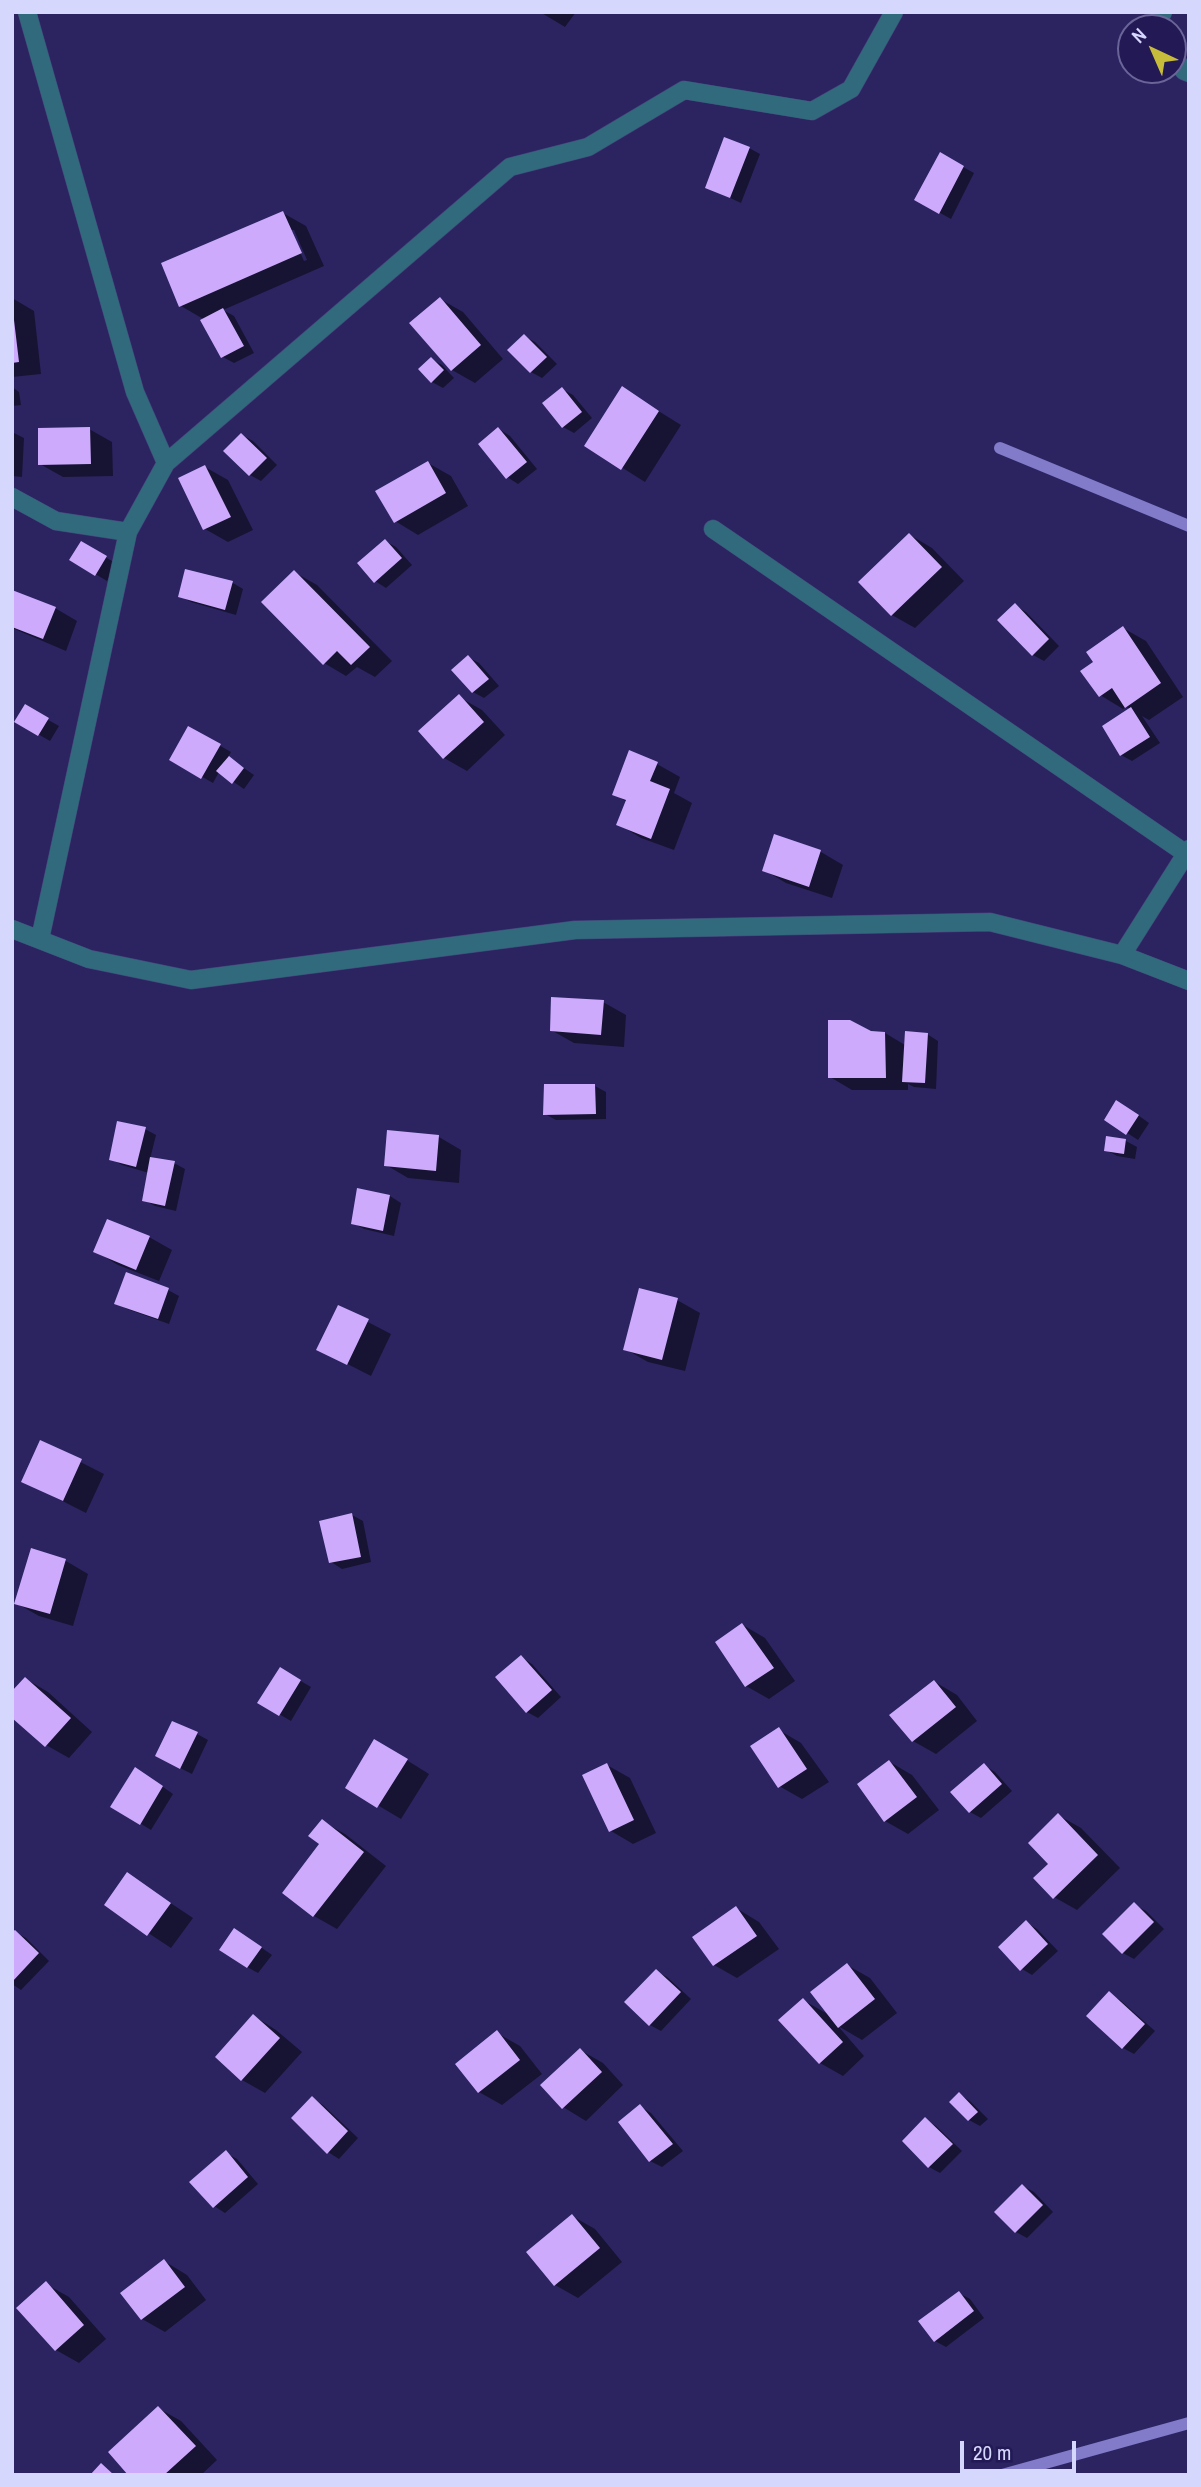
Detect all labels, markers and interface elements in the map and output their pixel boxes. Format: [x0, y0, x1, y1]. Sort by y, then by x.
north arrow [1117, 14, 1187, 84]
text: N [1126, 22, 1152, 49]
scale bar [963, 2428, 1078, 2472]
text: 20 m [973, 2438, 1011, 2467]

